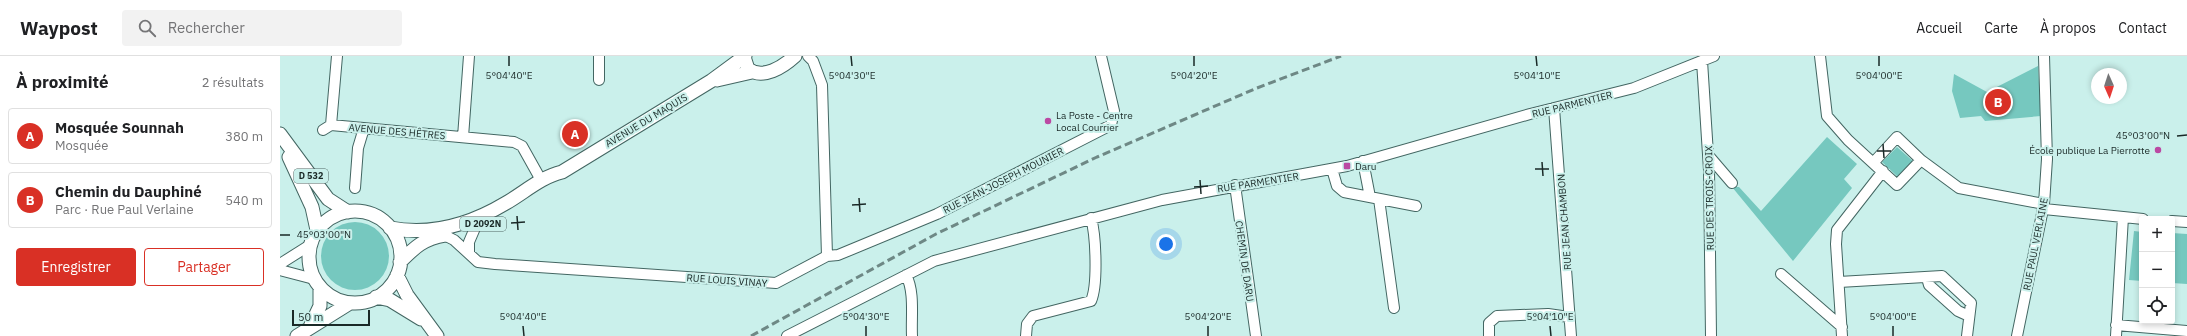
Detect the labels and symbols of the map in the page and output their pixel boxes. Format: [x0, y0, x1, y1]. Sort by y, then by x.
north arrow [2091, 68, 2127, 104]
text: 5°04'40"E [485, 69, 533, 82]
text: 5°04'30"E [828, 69, 876, 82]
text: 5°04'20"E [1170, 69, 1218, 82]
text: 5°04'10"E [1513, 69, 1561, 82]
text: 5°04'00"E [1855, 69, 1903, 82]
pin: B [1985, 87, 2011, 117]
street label: RUE PARMENTIER [1530, 88, 1614, 121]
street label: AVENUE DU MAQUIS [603, 91, 690, 150]
place label: La Poste - Centre Local Courrier [1056, 109, 1133, 134]
marker: La Poste - Centre Local Courrier [1043, 116, 1053, 126]
pin: A [562, 119, 588, 149]
street label: AVENUE DES HÊTRES [348, 121, 446, 142]
text: 45°03'00"N [2116, 129, 2170, 142]
street label: RUE JEAN-JOSEPH MOUNIER [941, 144, 1066, 217]
place label: École publique La Pierrotte [2029, 144, 2150, 157]
street label: RUE DES TROIS-CROIX [1702, 145, 1717, 251]
marker: École publique La Pierrotte [2153, 145, 2163, 155]
place label: Daru [1355, 160, 1376, 173]
marker: Daru [1342, 161, 1352, 171]
road number: D 532 [294, 169, 328, 183]
street label: RUE PARMENTIER [1216, 170, 1300, 195]
street label: RUE JEAN CHAMBON [1555, 173, 1574, 271]
street label: RUE PAUL VERLAINE [2020, 196, 2051, 292]
road number: D 2092N [460, 217, 506, 231]
street label: CHEMIN DE DARU [1232, 220, 1257, 302]
text: 45°03'00"N [297, 228, 351, 241]
your location [1156, 234, 1176, 254]
street label: RUE LOUIS VINAY [686, 271, 768, 290]
scale bar [292, 308, 370, 327]
text: 5°04'40"E [499, 310, 547, 323]
text: 5°04'30"E [842, 310, 890, 323]
text: 5°04'20"E [1184, 310, 1232, 323]
text: 5°04'10"E [1526, 310, 1574, 323]
text: 5°04'00"E [1869, 310, 1917, 323]

